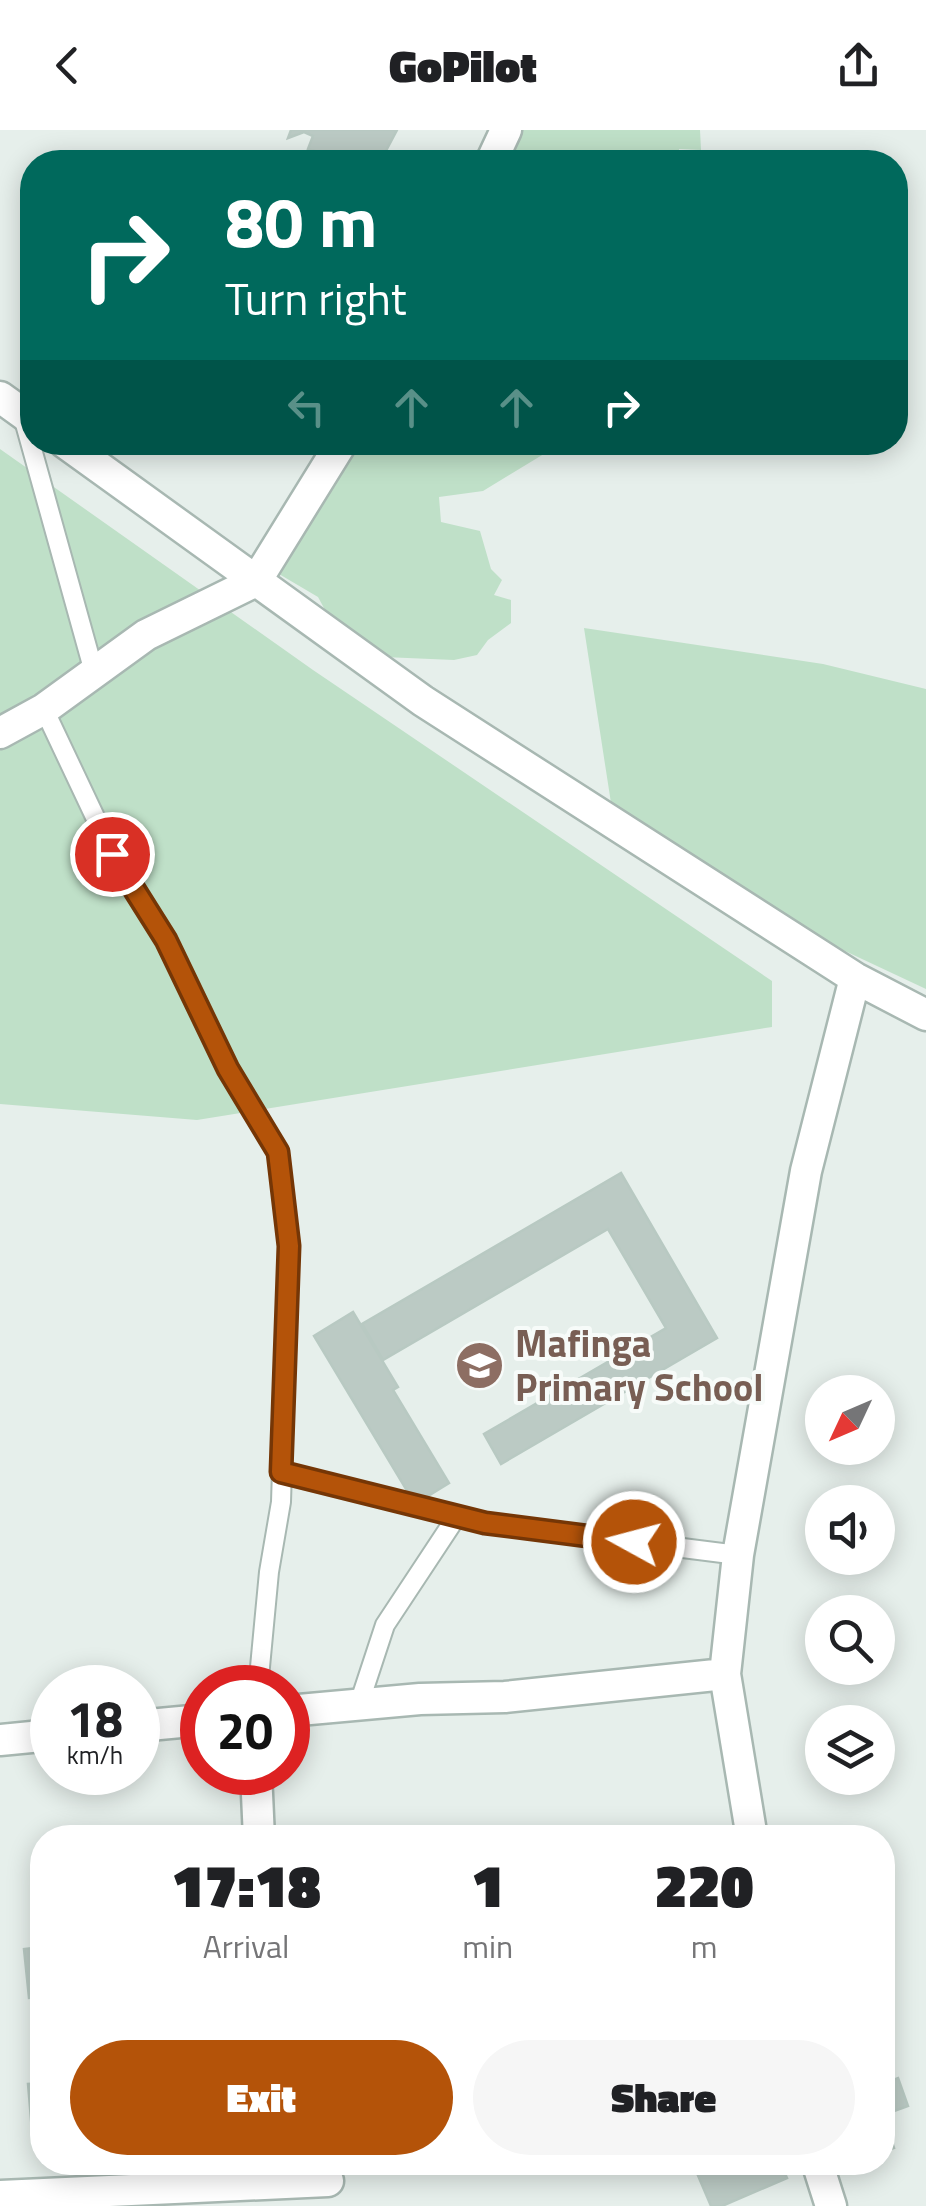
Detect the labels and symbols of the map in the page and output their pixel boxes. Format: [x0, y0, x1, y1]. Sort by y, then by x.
pin [70, 812, 155, 897]
place label: Mafinga Primary School [515, 1314, 763, 1416]
school or university icon: Mafinga Primary School [454, 1339, 506, 1391]
north arrow [805, 1375, 895, 1465]
position arrow [582, 1490, 686, 1594]
speed limit sign: 20 [180, 1665, 310, 1795]

